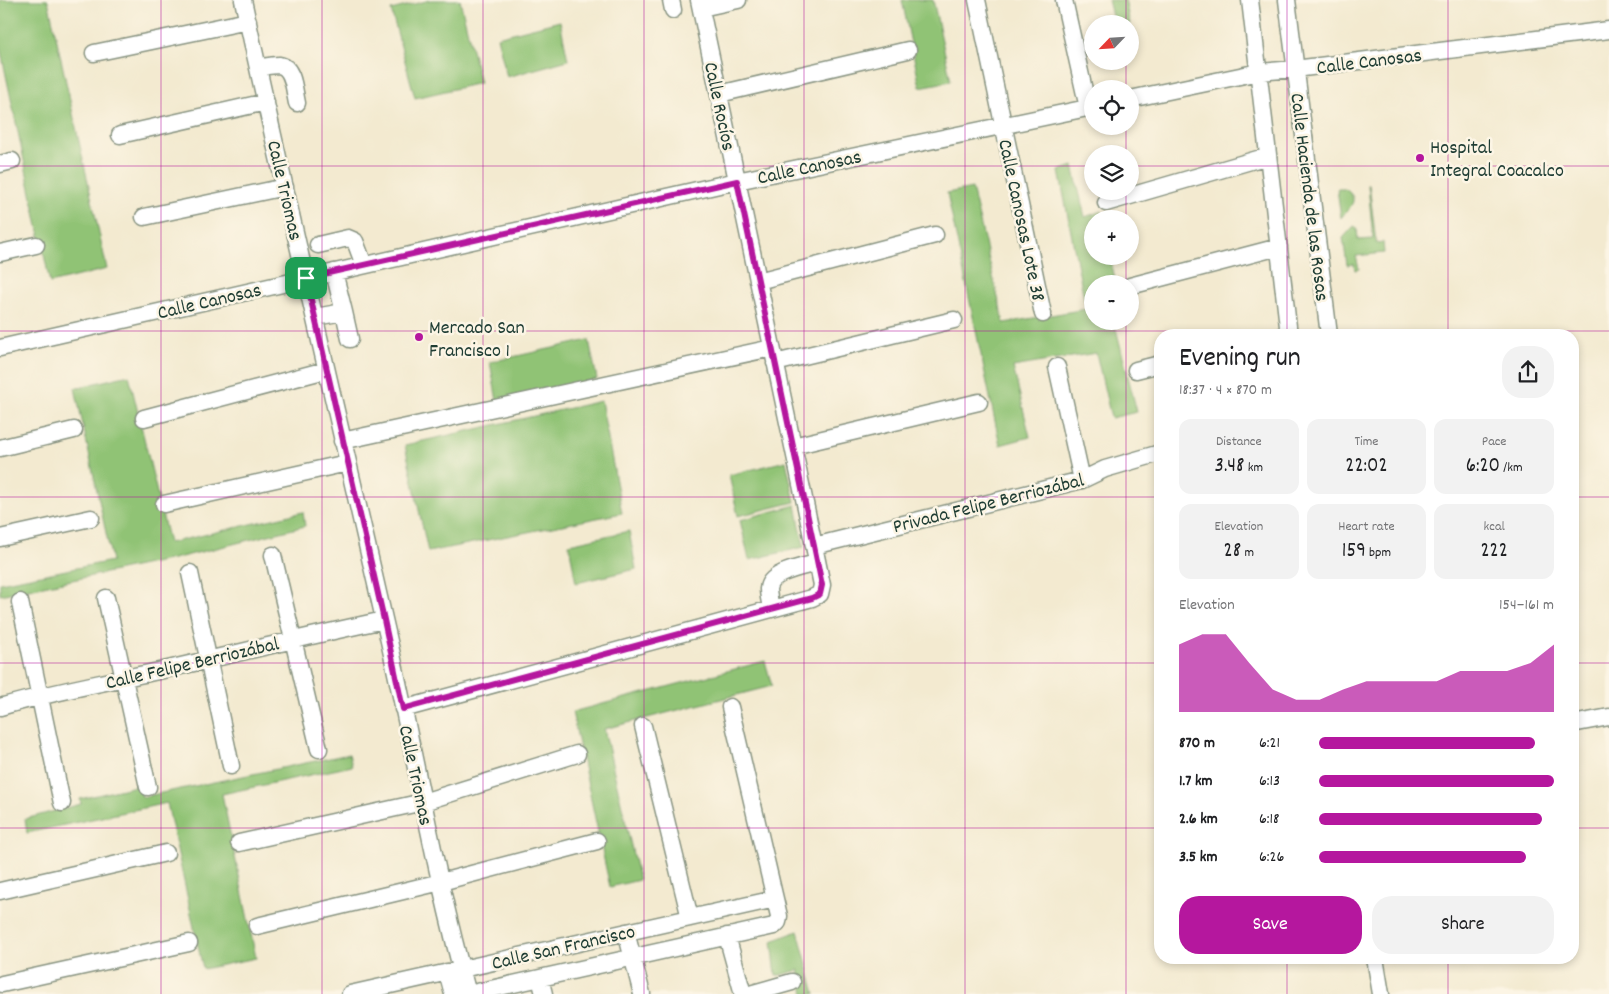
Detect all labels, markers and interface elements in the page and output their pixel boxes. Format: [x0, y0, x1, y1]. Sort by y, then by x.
north arrow [1084, 15, 1139, 70]
map controls [1084, 15, 1139, 330]
street label: Calle Canosas [1315, 43, 1424, 83]
street label: Calle Rocíos [695, 60, 741, 153]
button: locate [1084, 80, 1139, 135]
street label: Calle Hacienda de las Rosas [1281, 92, 1335, 303]
place label: Hospital Integral Coacalco [1430, 135, 1564, 186]
street label: Calle Canosas Lote 38 [989, 137, 1051, 304]
street label: Calle Triomas [258, 138, 308, 243]
street label: Calle Canosas [755, 144, 864, 194]
button: layers [1084, 145, 1139, 200]
marker: Hospital Integral Coacalco [1414, 152, 1426, 164]
button: + [1084, 210, 1139, 265]
pin [285, 257, 327, 299]
icon: arrive [292, 264, 320, 292]
button: − [1084, 275, 1139, 330]
street label: Calle Canosas [155, 277, 264, 328]
place label: Mercado San Francisco 1 [429, 315, 525, 366]
marker: Mercado San Francisco 1 [413, 331, 425, 343]
text: Evening run [1179, 340, 1301, 380]
button: share [1502, 346, 1554, 398]
text: 18:37 · 4 × 870 m [1179, 379, 1272, 402]
text: Distance [1216, 432, 1262, 452]
text: Time [1355, 432, 1378, 452]
text: Pace [1482, 432, 1507, 452]
text: 3.48 [1215, 452, 1245, 482]
text: 22:02 [1345, 452, 1388, 482]
text: 6:20 [1466, 452, 1500, 482]
text: km [1245, 458, 1263, 478]
text: /km [1500, 458, 1523, 478]
street label: Privada Felipe Berriozábal [890, 468, 1087, 542]
text: Elevation [1214, 517, 1263, 537]
text: Heart rate [1338, 517, 1395, 537]
text: kcal [1484, 517, 1505, 537]
text: 28 [1224, 537, 1241, 567]
text: 159 [1342, 537, 1366, 567]
text: 222 [1480, 537, 1508, 567]
text: m [1241, 543, 1254, 563]
text: bpm [1366, 543, 1391, 563]
text: Elevation [1179, 594, 1235, 617]
text: 154–161 m [1499, 594, 1554, 617]
street label: Calle Felipe Berriozábal [103, 631, 282, 698]
street label: Calle Triomas [390, 723, 438, 828]
text: 870 m [1179, 732, 1215, 755]
text: 6:21 [1259, 732, 1280, 755]
text: 1.7 km [1179, 770, 1213, 793]
text: 6:13 [1259, 770, 1280, 793]
text: 2.6 km [1179, 808, 1218, 831]
text: 6:18 [1259, 808, 1279, 831]
text: 3.5 km [1179, 846, 1217, 869]
text: 6:26 [1259, 846, 1284, 869]
button: Save [1179, 896, 1362, 954]
button: Share [1372, 896, 1554, 954]
street label: Calle San Francisco [489, 919, 638, 979]

